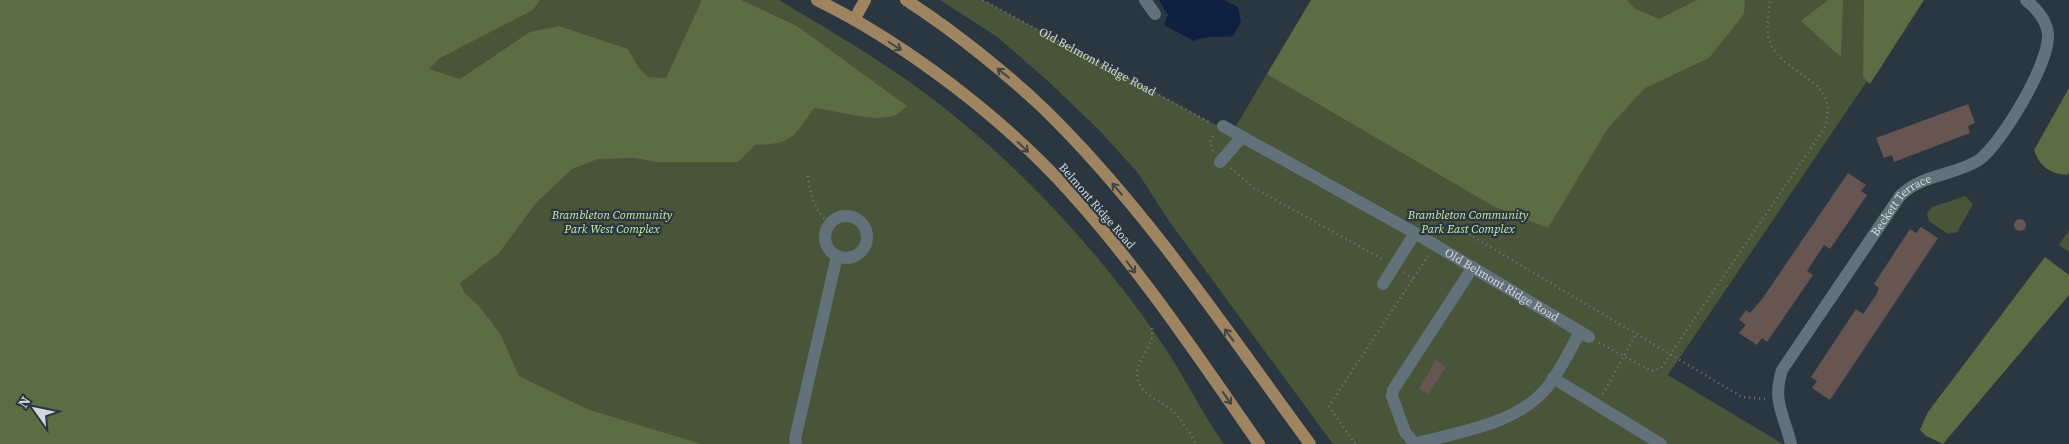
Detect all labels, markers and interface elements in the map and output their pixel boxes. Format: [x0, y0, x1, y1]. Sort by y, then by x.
street label: Old Belmont Ridge Road [1036, 24, 1159, 100]
one-way arrow [888, 42, 902, 52]
one-way arrow [997, 68, 1010, 79]
one-way arrow [1016, 140, 1029, 152]
street label: Belmont Ridge Road [1055, 160, 1139, 252]
street label: Beckett Terrace [1867, 170, 1934, 239]
one-way arrow [1111, 183, 1122, 196]
park label: Brambleton Community Park West Complex [551, 207, 673, 237]
park label: Brambleton Community Park East Complex [1407, 207, 1529, 237]
street label: Old Belmont Ridge Road [1442, 245, 1562, 325]
one-way arrow [1126, 260, 1136, 274]
one-way arrow [1224, 328, 1234, 342]
north arrow [10, 384, 60, 434]
one-way arrow [1222, 391, 1232, 405]
text: N [13, 392, 35, 412]

